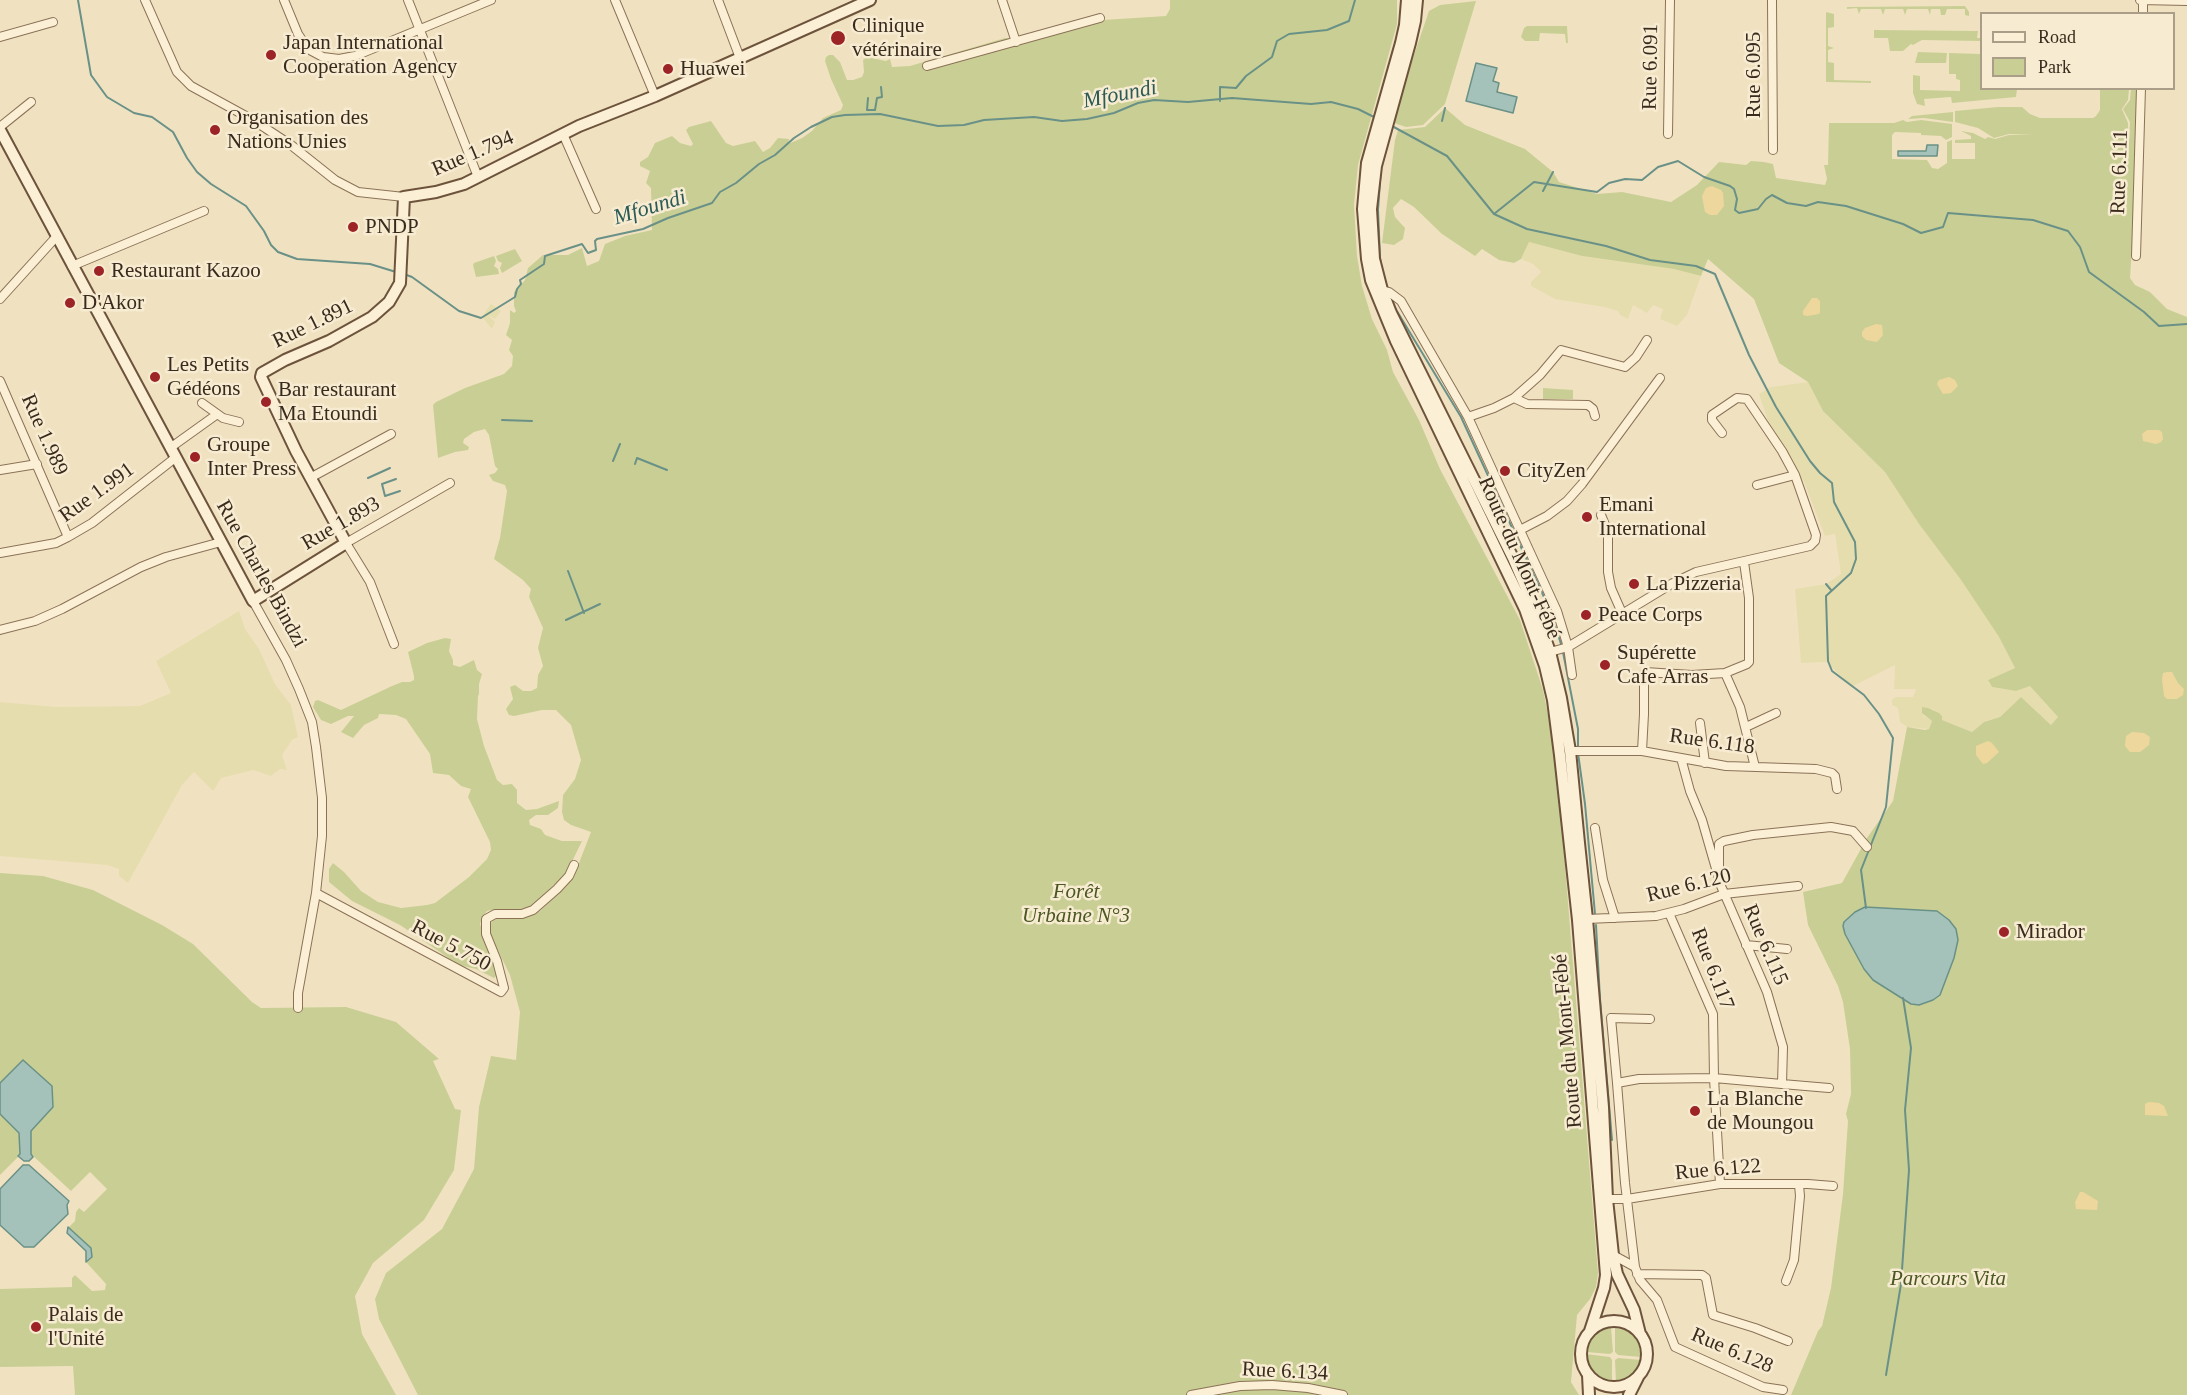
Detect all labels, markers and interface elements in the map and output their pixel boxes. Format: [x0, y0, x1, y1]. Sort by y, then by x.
legend [1980, 12, 2175, 90]
place label: Clinique vétérinaire [852, 13, 942, 63]
street label: Rue 6.091 [1638, 24, 1664, 110]
text: Road [2038, 27, 2076, 47]
marker: Clinique vétérinaire [829, 29, 847, 47]
place label: Japan International Cooperation Agency [283, 30, 457, 80]
street label: Rue 6.095 [1741, 32, 1767, 118]
marker: Japan International Cooperation Agency [264, 48, 278, 62]
place label: Huawei [680, 56, 745, 82]
text: Park [2038, 57, 2071, 77]
marker: Huawei [661, 62, 675, 76]
water label: Mfoundi [1081, 75, 1159, 115]
place label: Organisation des Nations Unies [227, 105, 368, 155]
marker: Organisation des Nations Unies [208, 123, 222, 137]
street label: Rue 1.794 [428, 126, 518, 182]
street label: Rue 6.111 [2106, 129, 2134, 215]
water label: Mfoundi [610, 184, 690, 232]
place label: PNDP [365, 214, 419, 240]
marker: PNDP [346, 220, 360, 234]
place label: Restaurant Kazoo [111, 258, 261, 284]
marker: Restaurant Kazoo [92, 264, 106, 278]
place label: D'Akor [82, 290, 144, 316]
street label: Rue 1.891 [269, 294, 357, 354]
marker: D'Akor [63, 296, 77, 310]
place label: Les Petits Gédéons [167, 352, 249, 402]
marker: Les Petits Gédéons [148, 370, 162, 384]
place label: Bar restaurant Ma Etoundi [278, 377, 396, 427]
street label: Rue 1.989 [15, 390, 73, 480]
marker: Bar restaurant Ma Etoundi [259, 395, 273, 409]
place label: Groupe Inter Press [207, 432, 296, 482]
marker: Groupe Inter Press [188, 450, 202, 464]
street label: Rue 1.991 [55, 457, 139, 529]
place label: CityZen [1517, 458, 1586, 484]
marker: CityZen [1498, 464, 1512, 478]
street label: Route du Mont-Fébé [1472, 473, 1566, 643]
street label: Rue 1.893 [297, 492, 385, 556]
place label: Emani International [1599, 492, 1706, 542]
street label: Rue Charles Bindzi [210, 496, 312, 652]
marker: Emani International [1580, 510, 1594, 524]
place label: La Pizzeria [1646, 571, 1741, 597]
marker: La Pizzeria [1627, 577, 1641, 591]
place label: Peace Corps [1598, 602, 1702, 628]
marker: Peace Corps [1579, 608, 1593, 622]
place label: Supérette Cafe Arras [1617, 640, 1709, 690]
marker: Supérette Cafe Arras [1598, 658, 1612, 672]
street label: Rue 6.118 [1668, 724, 1756, 760]
street label: Rue 6.120 [1644, 863, 1734, 909]
park label: Forêt Urbaine N°3 [1022, 879, 1130, 929]
street label: Rue 6.115 [1737, 901, 1793, 989]
street label: Rue 5.750 [407, 915, 495, 977]
place label: Mirador [2016, 919, 2085, 945]
street label: Rue 6.117 [1685, 925, 1739, 1013]
marker: Mirador [1997, 925, 2011, 939]
street label: Route du Mont-Fébé [1548, 953, 1588, 1129]
place label: La Blanche de Moungou [1707, 1086, 1814, 1136]
marker: La Blanche de Moungou [1688, 1104, 1702, 1118]
street label: Rue 6.122 [1674, 1154, 1762, 1186]
park label: Parcours Vita [1890, 1266, 2006, 1292]
place label: Palais de l'Unité [48, 1302, 123, 1352]
marker: Palais de l'Unité [29, 1320, 43, 1334]
street label: Rue 6.128 [1687, 1323, 1777, 1379]
street label: Rue 6.134 [1241, 1357, 1329, 1387]

